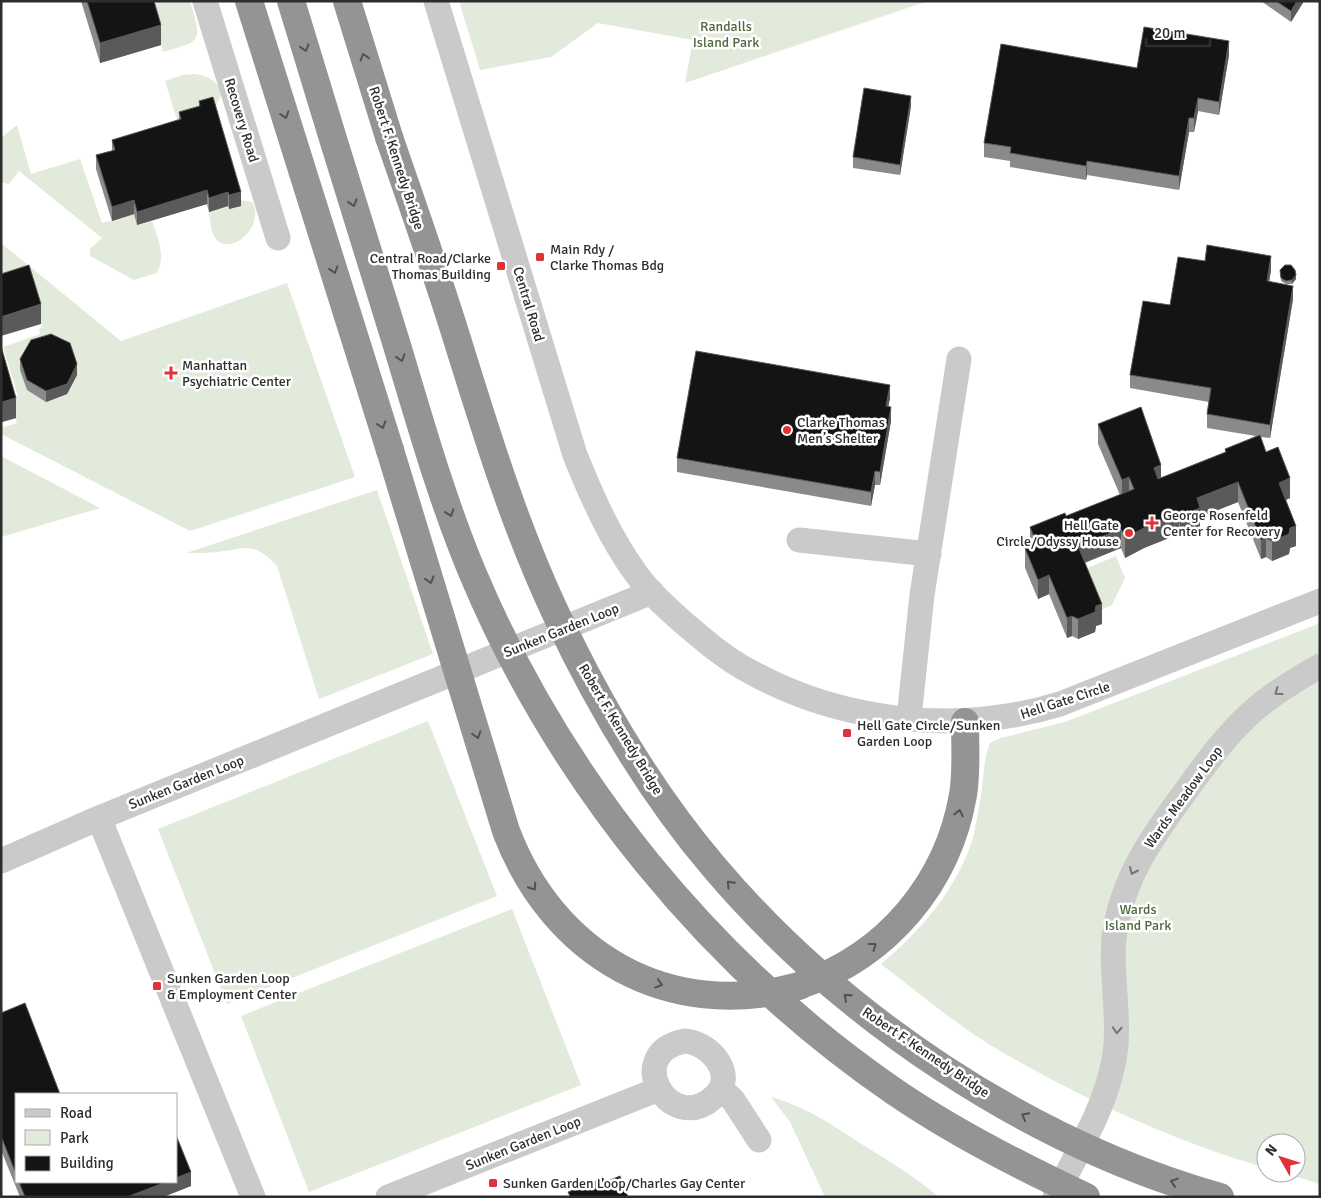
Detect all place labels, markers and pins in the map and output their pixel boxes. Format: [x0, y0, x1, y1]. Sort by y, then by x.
place label: Main Rdy / Clarke Thomas Bdg [550, 241, 664, 274]
place label: Central Road/Clarke Thomas Building [370, 250, 491, 283]
marker: Main Rdy / Clarke Thomas Bdg [534, 251, 546, 263]
marker: Central Road/Clarke Thomas Building [495, 260, 507, 272]
place label: Manhattan Psychiatric Center [182, 357, 292, 390]
marker: Manhattan Psychiatric Center [164, 366, 178, 380]
place label: Clarke Thomas Men’s Shelter [797, 414, 885, 447]
marker: Clarke Thomas Men’s Shelter [781, 424, 793, 436]
place label: George Rosenfeld Center for Recovery [1163, 507, 1281, 540]
marker: George Rosenfeld Center for Recovery [1145, 516, 1159, 530]
place label: Hell Gate Circle/Odyssy House [996, 517, 1119, 550]
marker: Hell Gate Circle/Odyssy House [1123, 527, 1135, 539]
place label: Hell Gate Circle/Sunken Garden Loop [857, 717, 1000, 750]
marker: Hell Gate Circle/Sunken Garden Loop [841, 727, 853, 739]
place label: Sunken Garden Loop & Employment Center [167, 970, 297, 1003]
marker: Sunken Garden Loop & Employment Center [151, 980, 163, 992]
place label: Sunken Garden Loop/Charles Gay Center [503, 1175, 746, 1192]
marker: Sunken Garden Loop/Charles Gay Center [487, 1177, 499, 1189]

